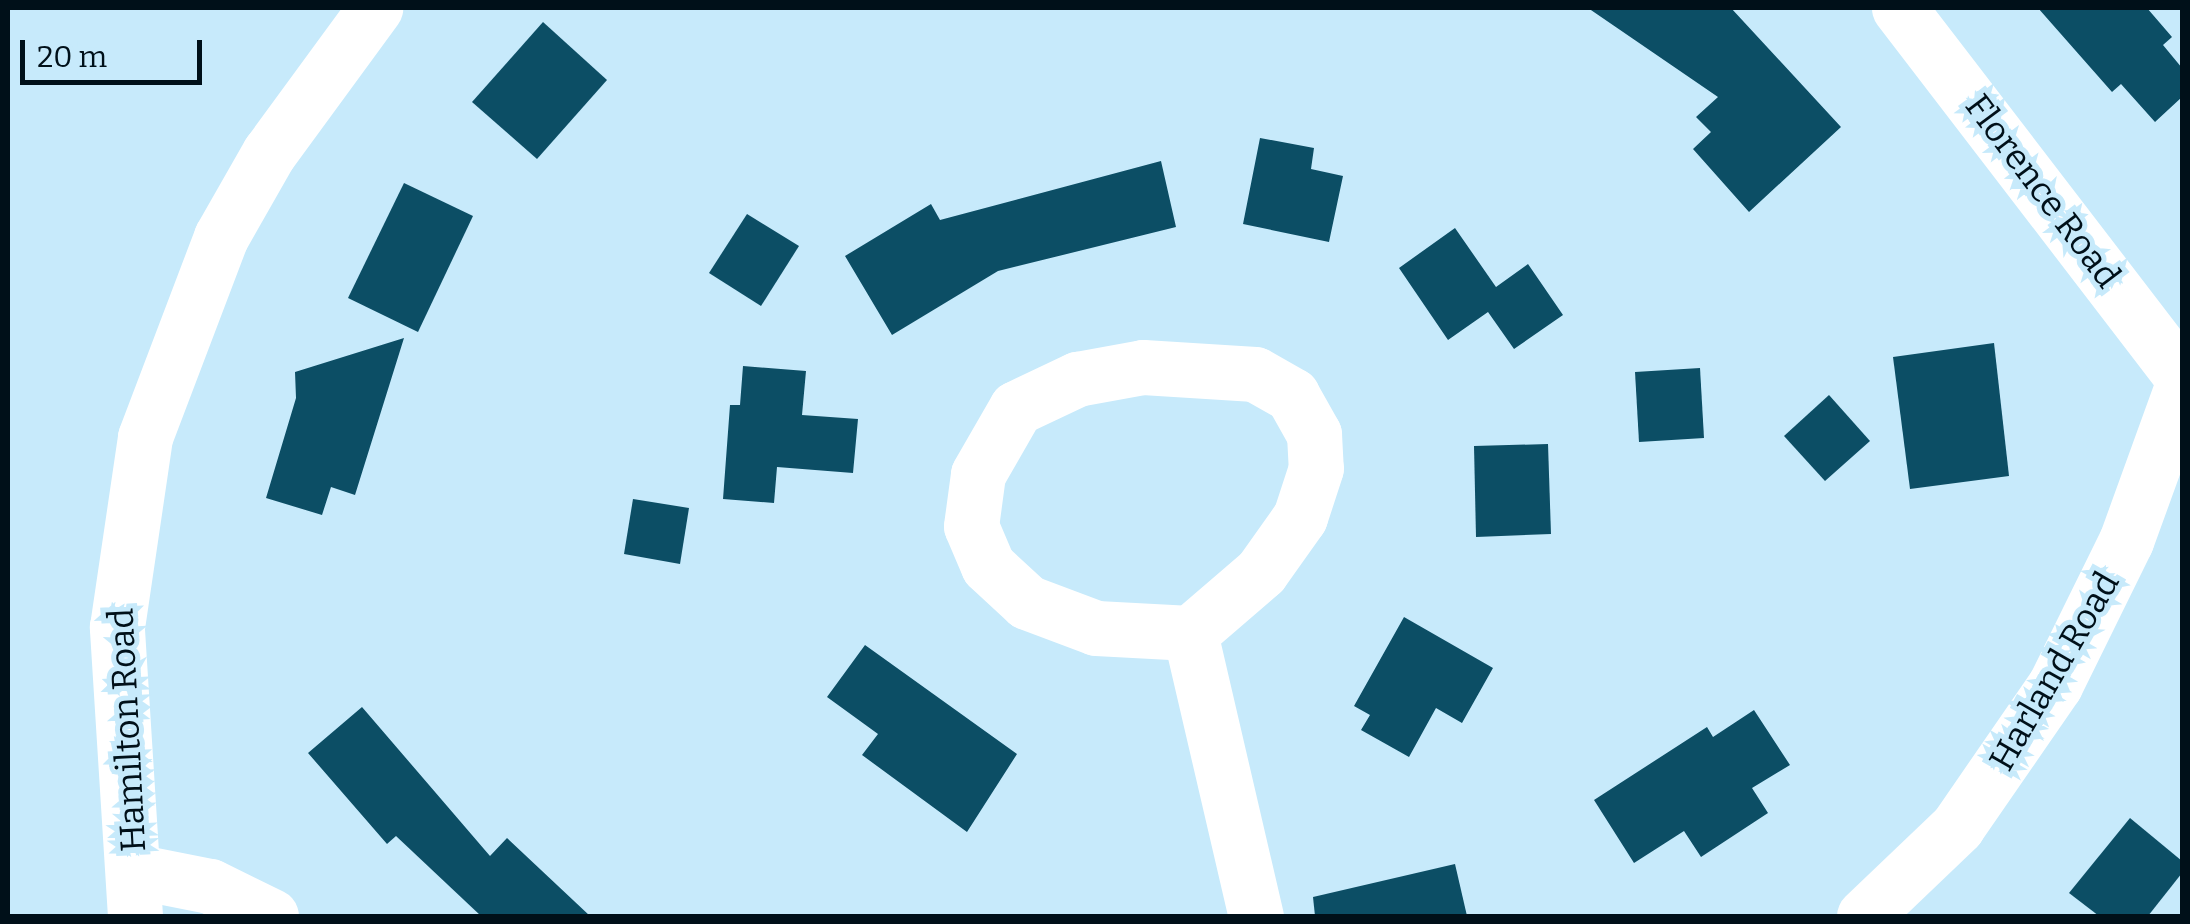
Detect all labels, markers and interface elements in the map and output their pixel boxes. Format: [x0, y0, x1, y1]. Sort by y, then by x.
scale bar [25, 20, 208, 82]
text: 20 m [37, 39, 107, 75]
street label: Florence Road [1957, 86, 2129, 296]
street label: Harland Road [1980, 564, 2128, 778]
street label: Hamilton Road [100, 607, 154, 853]

